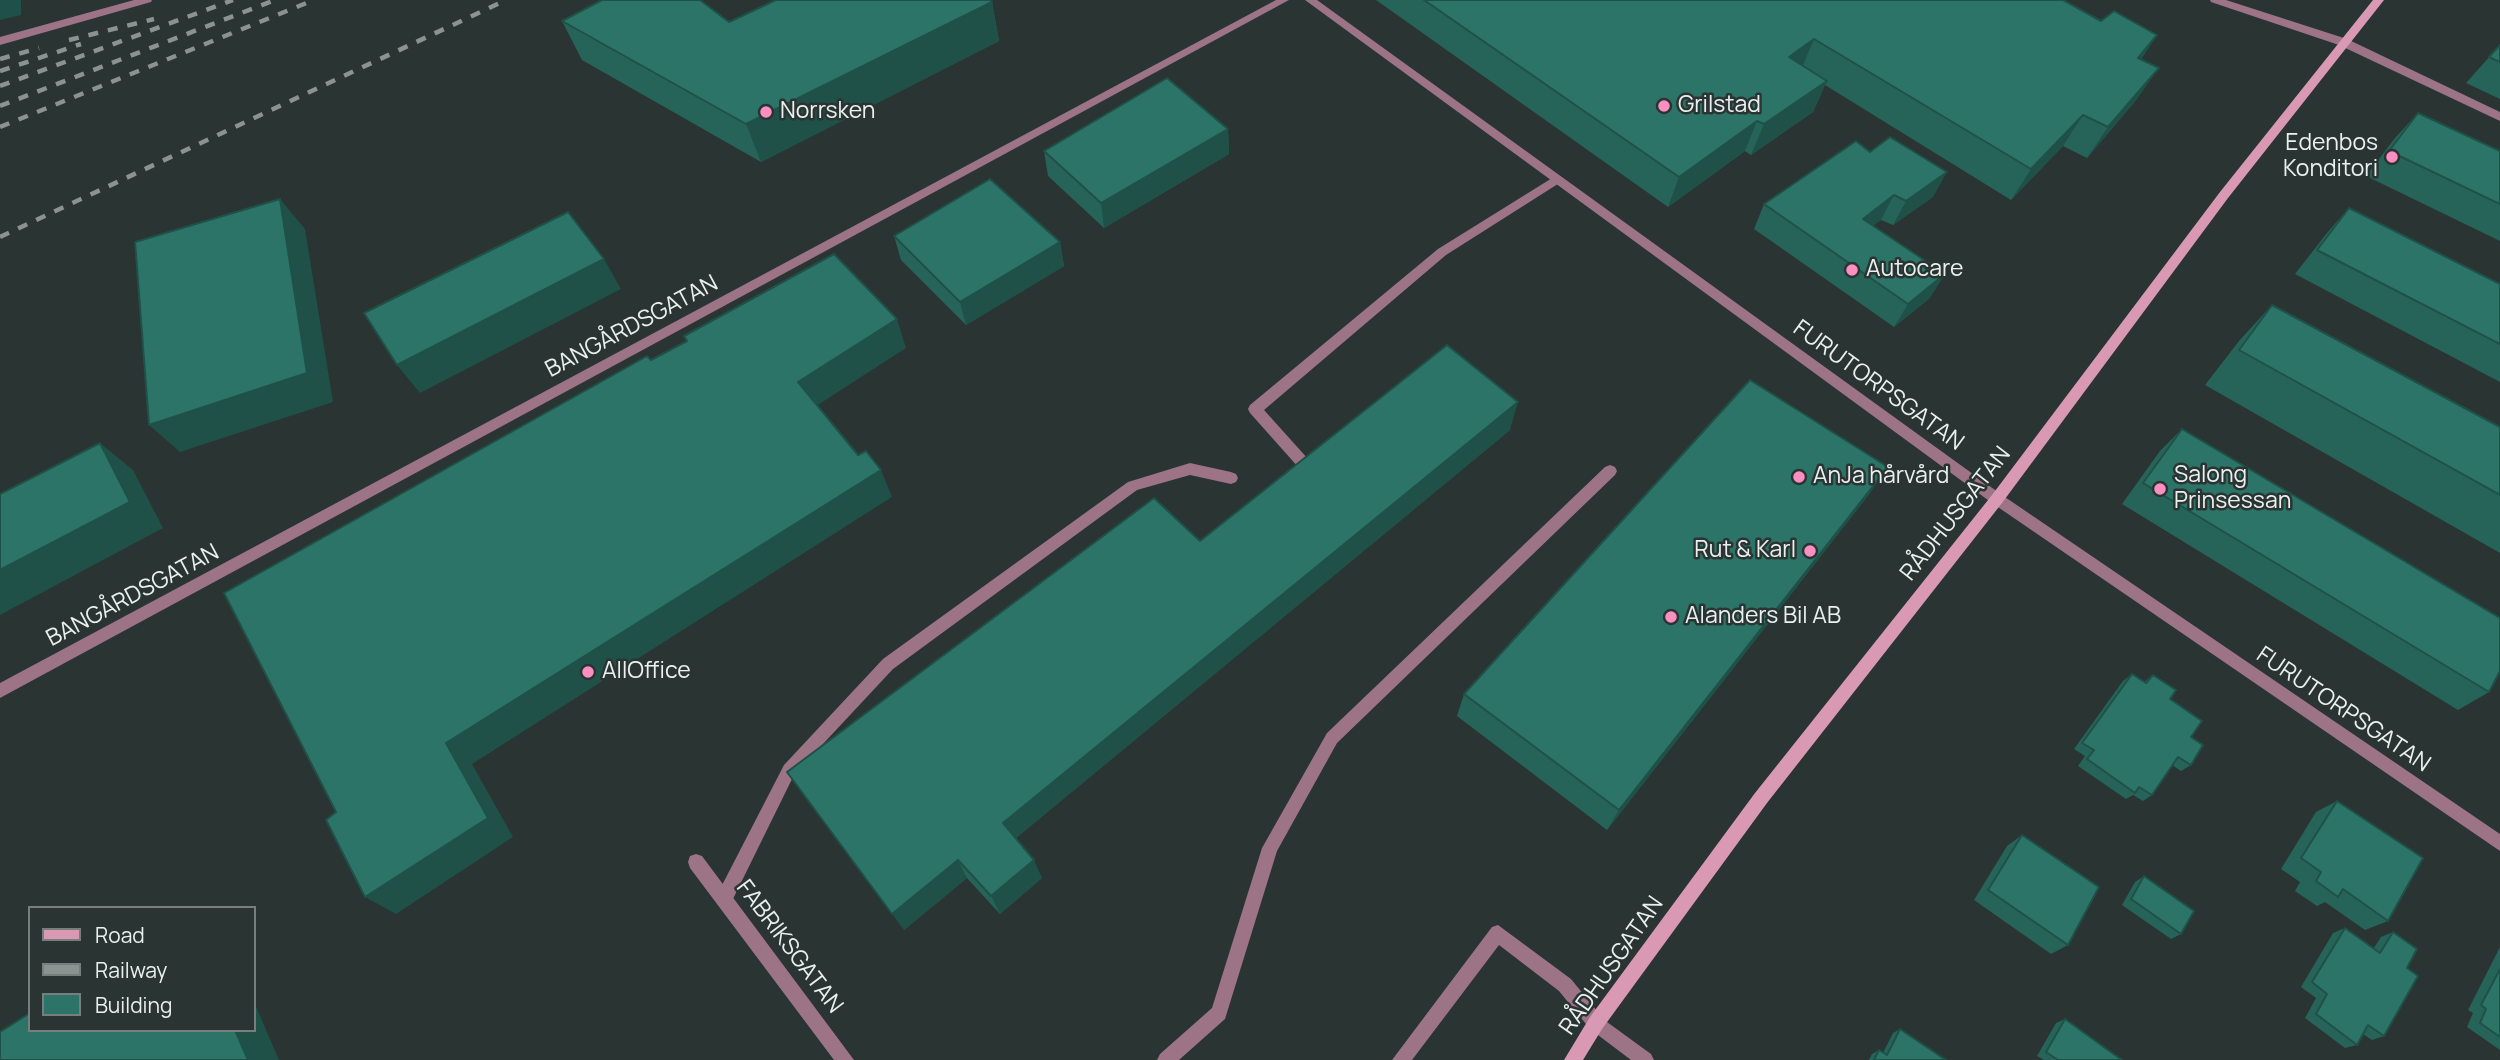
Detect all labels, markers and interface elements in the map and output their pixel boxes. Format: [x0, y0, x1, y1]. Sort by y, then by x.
place label: Grilstad [1678, 92, 1761, 120]
place label: Norrsken [780, 98, 875, 126]
marker: Grilstad [1656, 98, 1672, 114]
marker: Norrsken [758, 104, 774, 120]
place label: Edenbos Konditori [2283, 130, 2378, 184]
marker: Edenbos Konditori [2384, 149, 2400, 165]
place label: Autocare [1866, 256, 1964, 284]
marker: Autocare [1844, 262, 1860, 278]
street label: BANGÅRDSGATAN [541, 270, 723, 384]
street label: FURUTORPSGATAN [1787, 315, 1969, 457]
street label: RÅDHUSGATAN [1895, 442, 2017, 586]
place label: Salong Prinsessan [2174, 462, 2291, 516]
place label: AnJa hårvård [1813, 463, 1949, 491]
marker: AnJa hårvård [1791, 469, 1807, 485]
marker: Salong Prinsessan [2152, 481, 2168, 497]
place label: Rut & Karl [1694, 537, 1796, 565]
street label: BANGÅRDSGATAN [42, 539, 224, 653]
marker: Rut & Karl [1802, 543, 1818, 559]
place label: Alanders Bil AB [1685, 603, 1841, 631]
marker: Alanders Bil AB [1663, 609, 1679, 625]
street label: FURUTORPSGATAN [2251, 642, 2435, 778]
place label: AllOffice [602, 658, 691, 686]
marker: AllOffice [580, 664, 596, 680]
street label: FABRIKSGATAN [730, 875, 848, 1019]
street label: RÅDHUSGATAN [1554, 892, 1670, 1040]
legend [28, 906, 256, 1032]
text: Road [95, 921, 145, 949]
text: Railway [95, 956, 167, 984]
text: Building [95, 991, 172, 1019]

